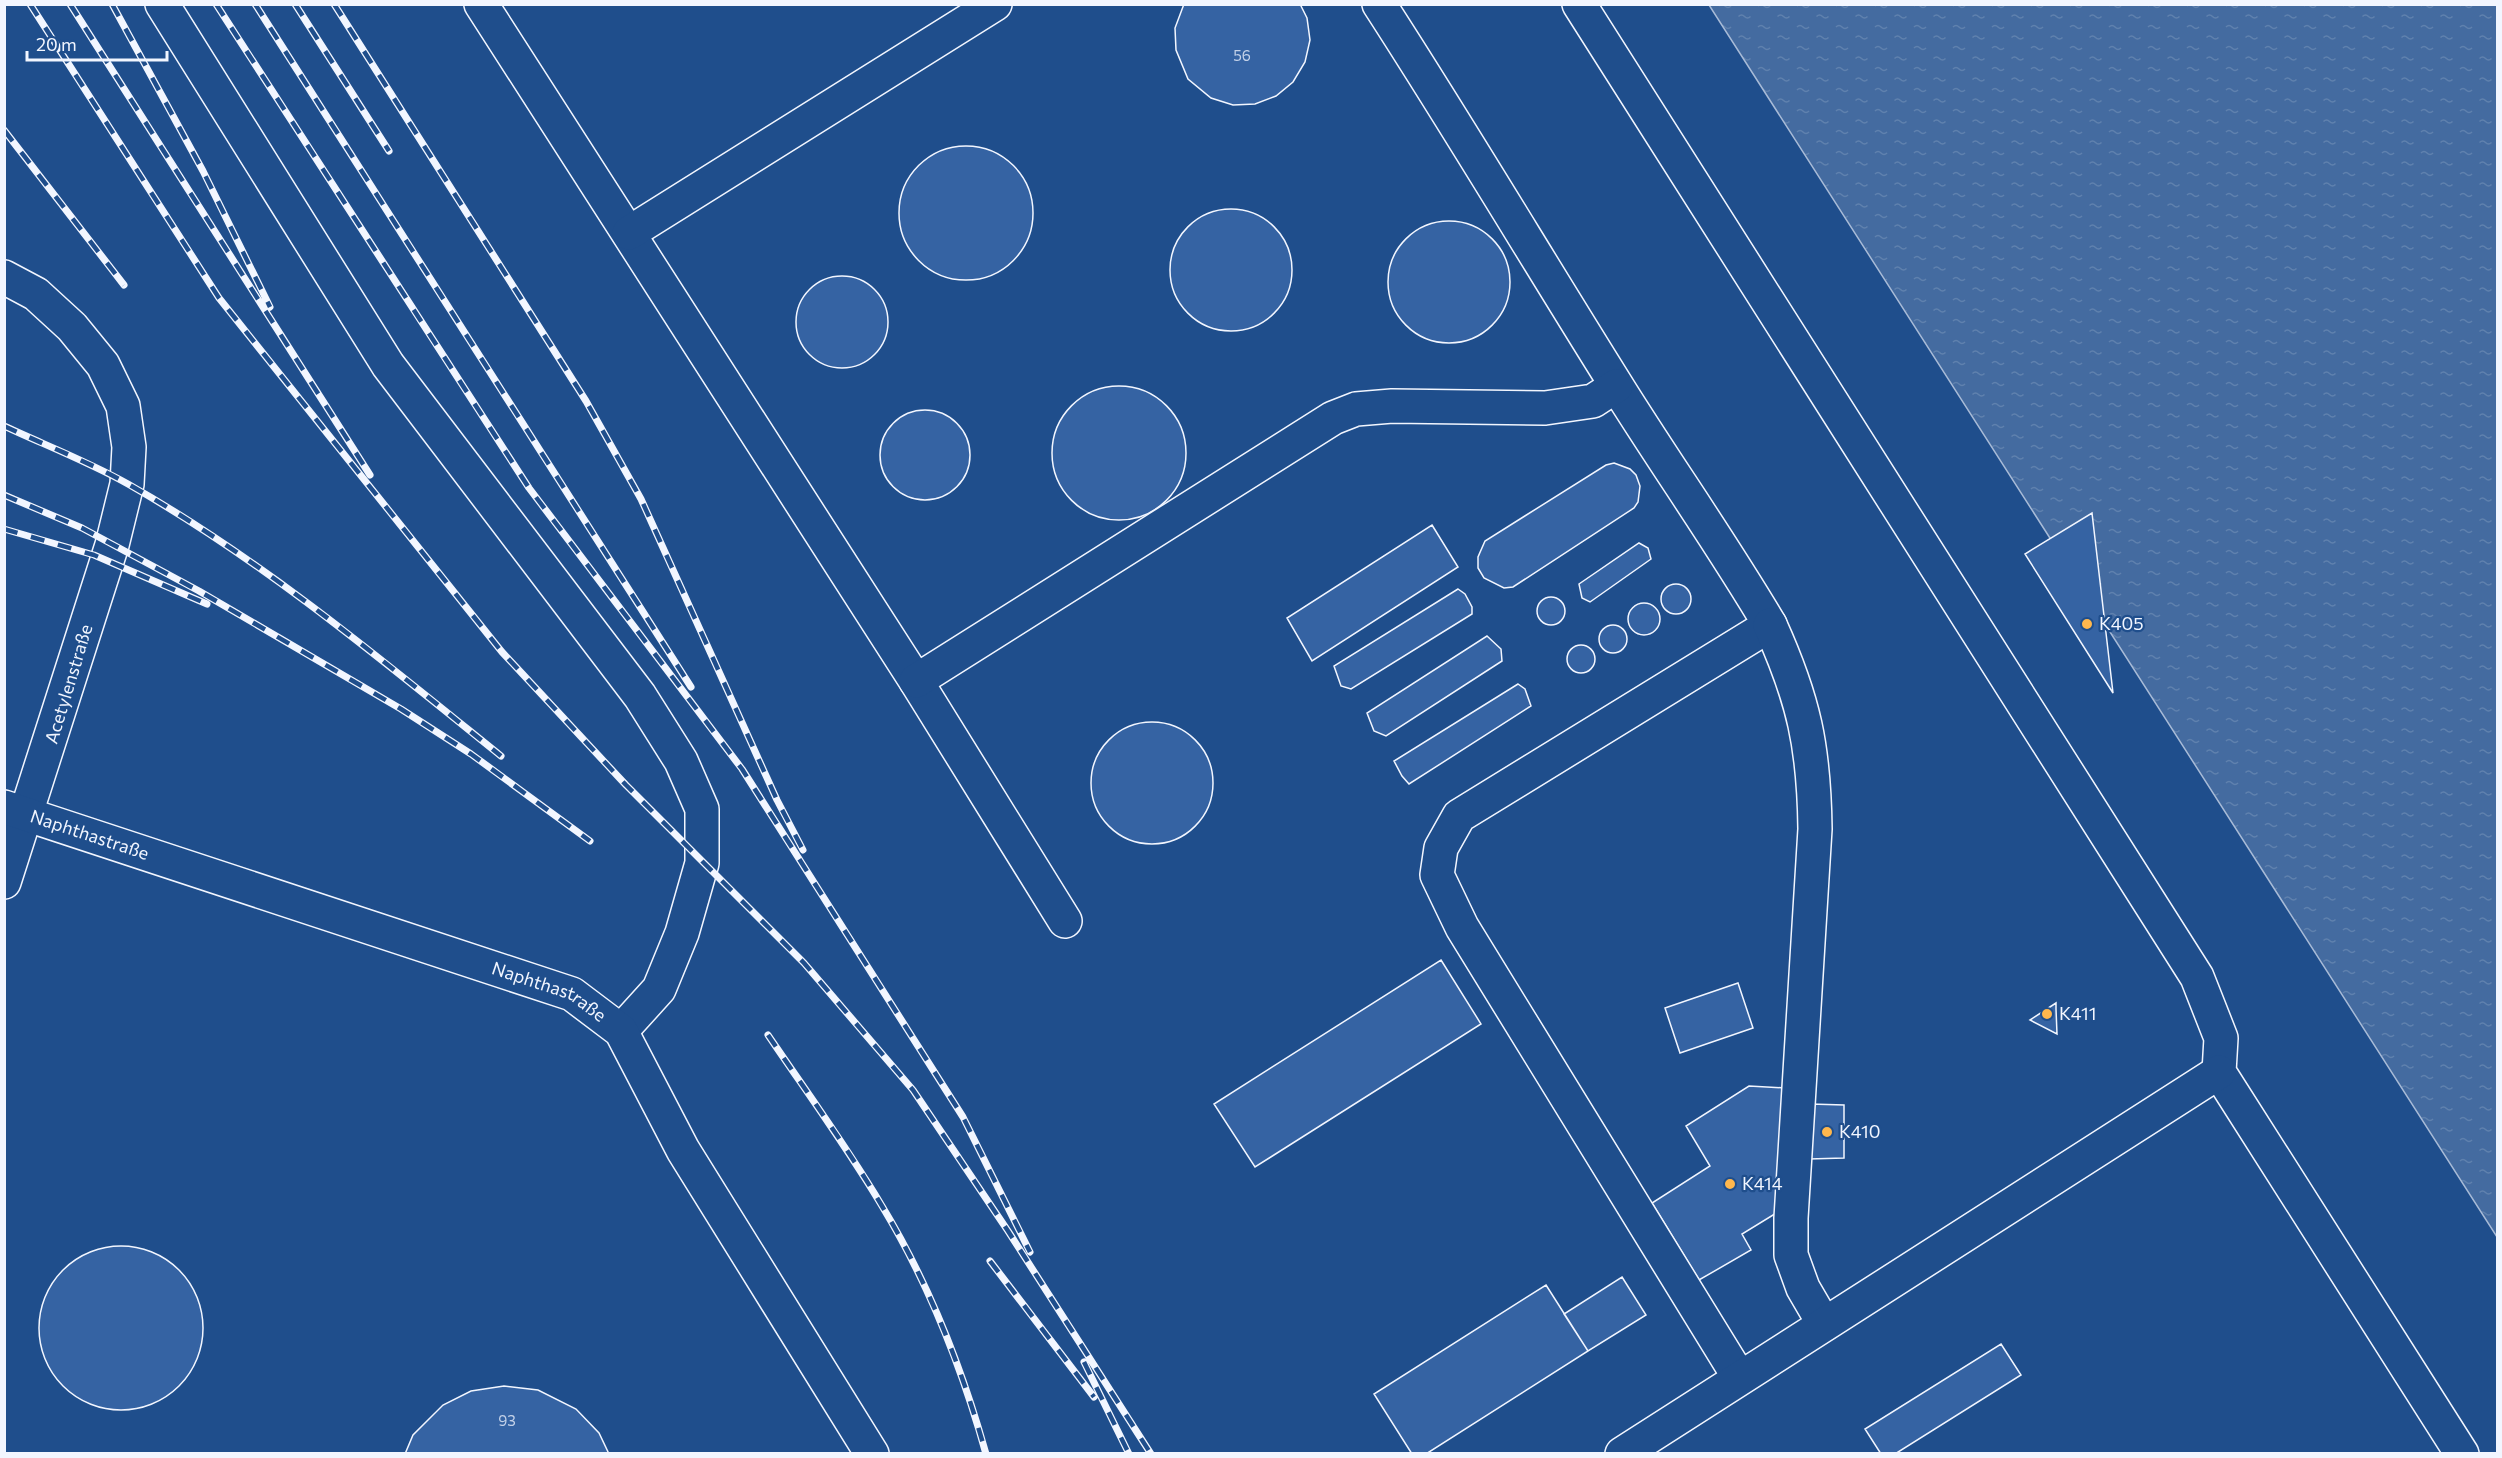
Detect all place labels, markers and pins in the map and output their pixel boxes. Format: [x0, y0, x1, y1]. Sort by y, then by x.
place label: K405 [2099, 612, 2144, 634]
marker: K405 [2080, 617, 2094, 631]
place label: K411 [2059, 1002, 2096, 1024]
marker: K411 [2040, 1007, 2054, 1021]
place label: K410 [1839, 1120, 1881, 1142]
marker: K410 [1820, 1125, 1834, 1139]
place label: K414 [1742, 1172, 1783, 1194]
marker: K414 [1723, 1177, 1737, 1191]

